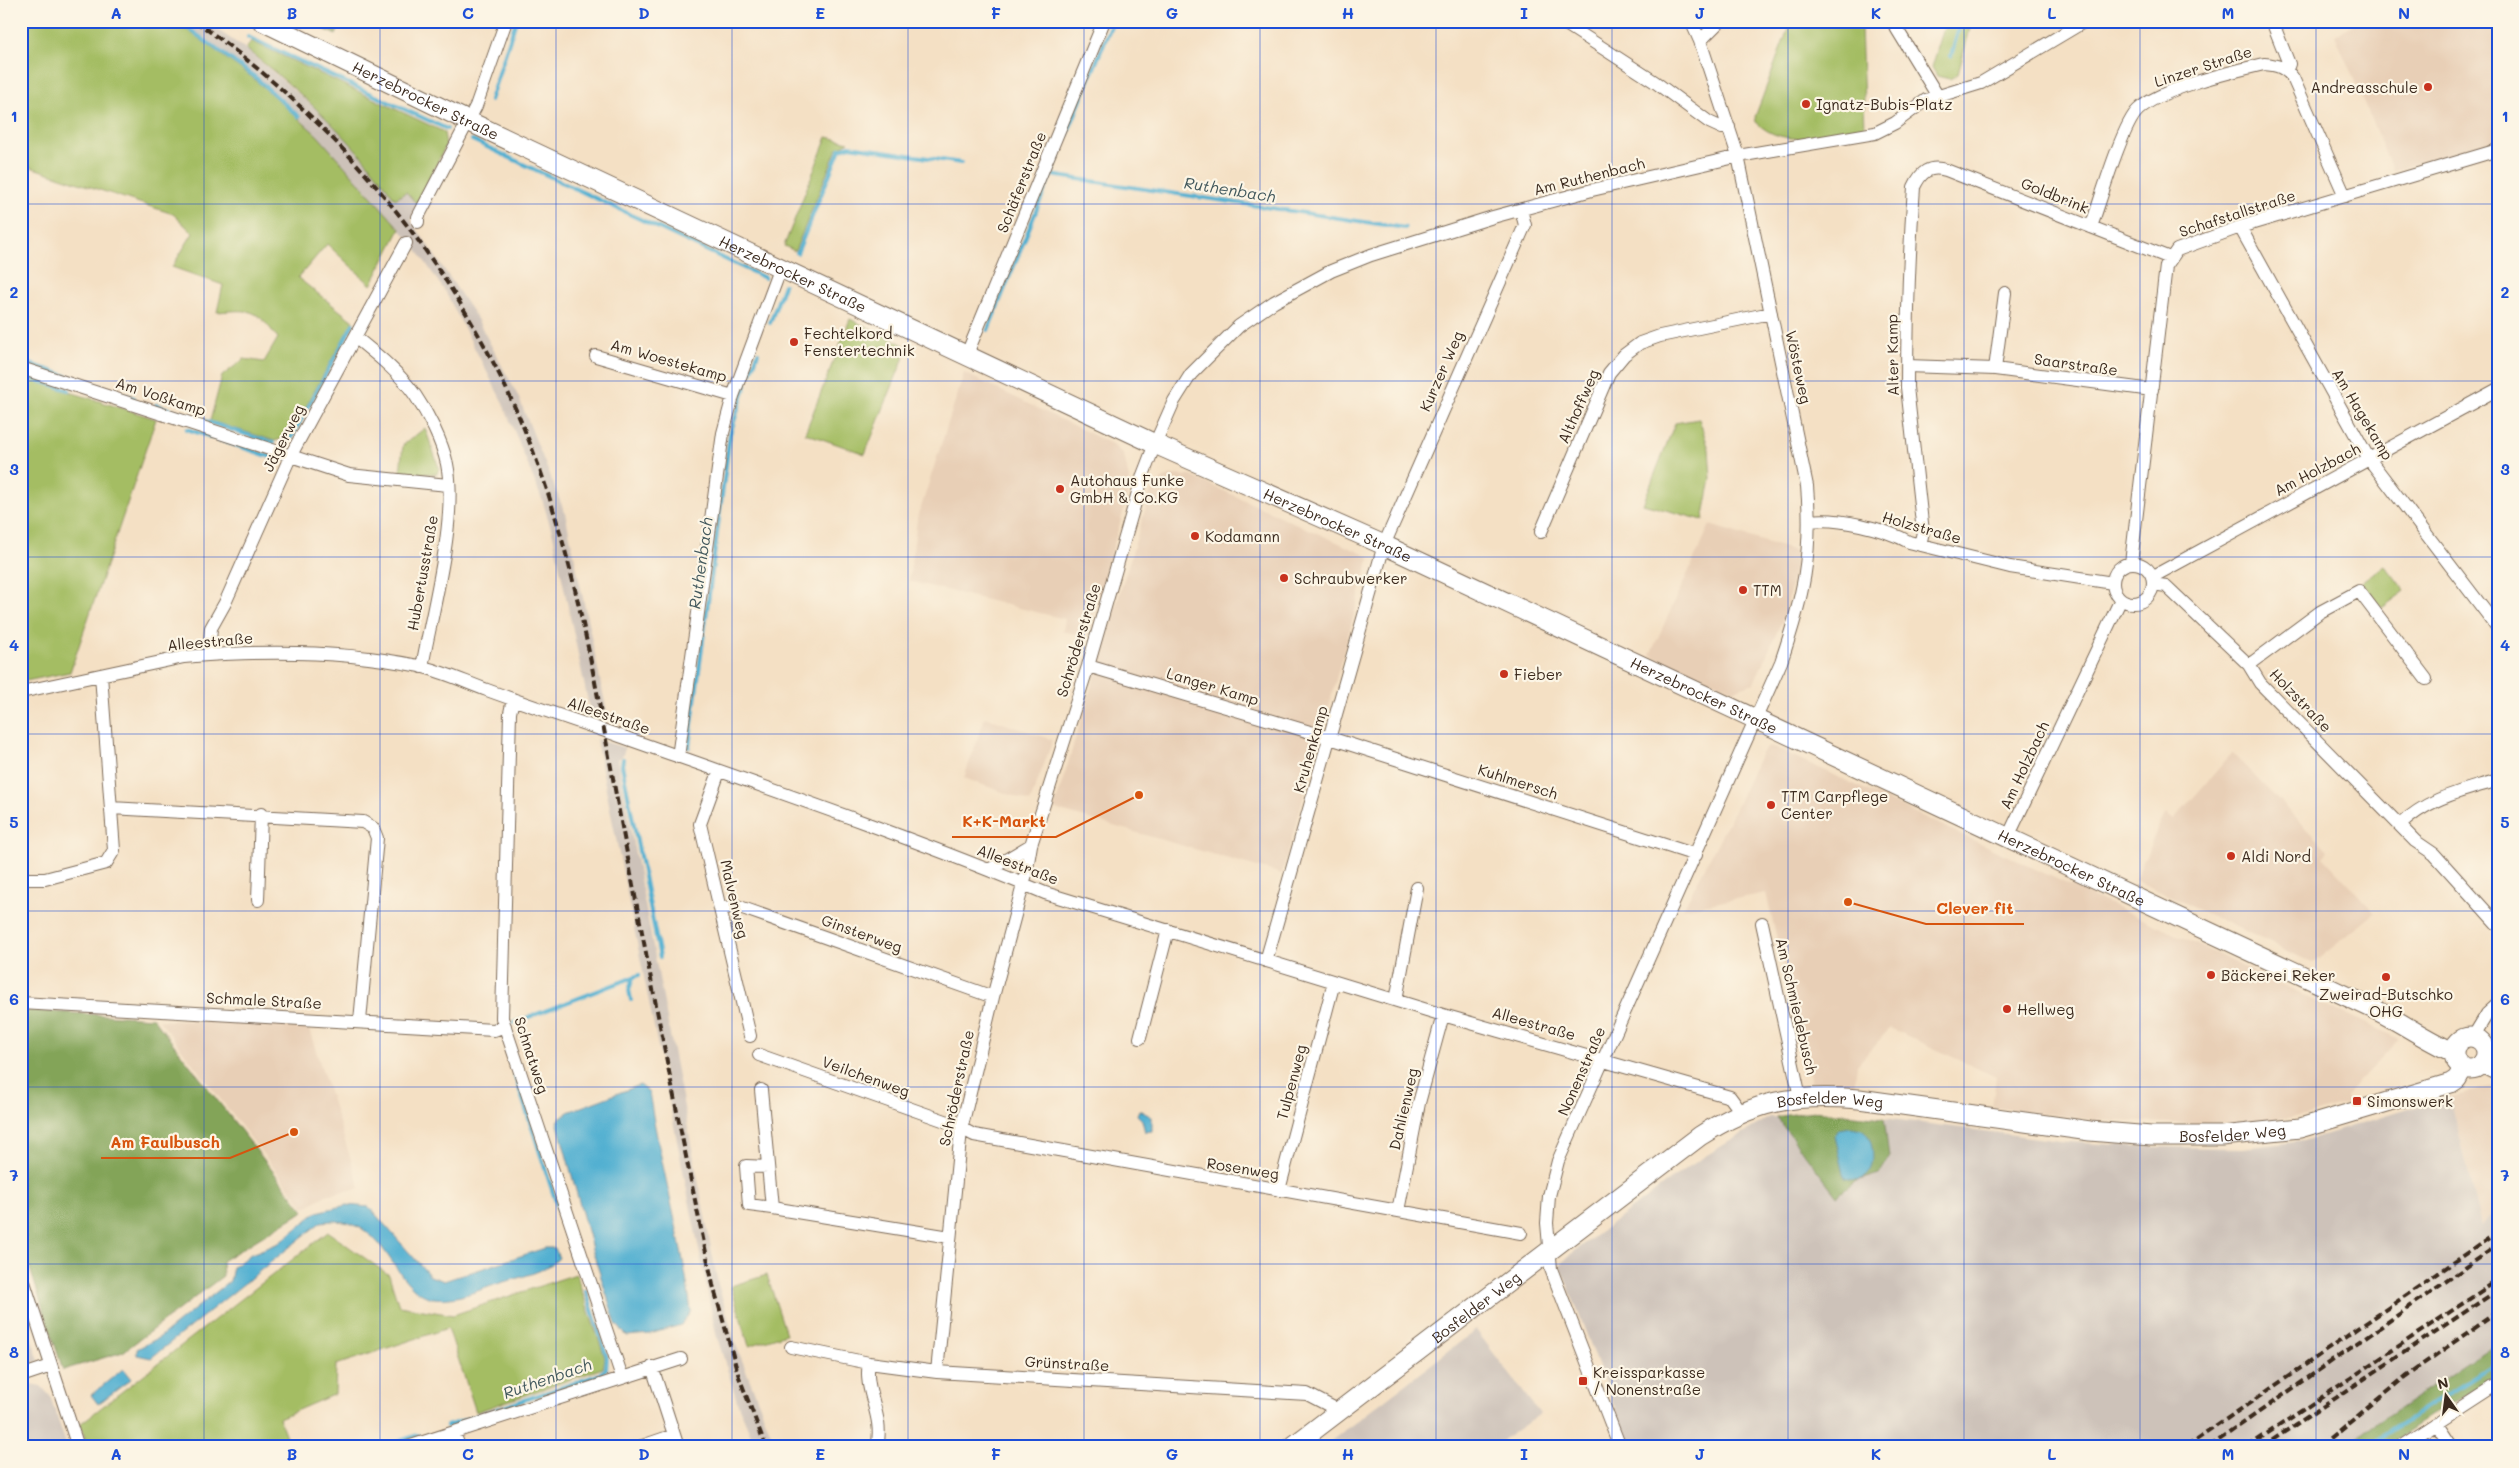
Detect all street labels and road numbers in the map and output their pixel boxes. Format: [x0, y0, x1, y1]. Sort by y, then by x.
street label: Linzer Straße [2152, 41, 2254, 91]
street label: Herzebrocker Straße [349, 56, 502, 144]
street label: Schäferstraße [992, 129, 1050, 235]
street label: Am Ruthenbach [1531, 153, 1647, 199]
street label: Goldbrink [2018, 172, 2092, 218]
street label: Schafstallstraße [2176, 185, 2298, 241]
street label: Herzebrocker Straße [716, 231, 870, 317]
street label: Alter Kamp [1881, 314, 1903, 396]
street label: Kurzer Weg [1414, 327, 1468, 414]
street label: Wösteweg [1781, 328, 1817, 406]
street label: Am Woestekamp [608, 334, 730, 386]
street label: Saarstraße [2033, 348, 2119, 380]
street label: Am Hagekamp [2328, 364, 2398, 464]
street label: Althoffweg [1553, 365, 1603, 446]
street label: Am Voßkamp [113, 372, 209, 420]
street label: Jägerweg [258, 401, 309, 475]
street label: Am Holzbach [2270, 438, 2364, 500]
street label: Herzebrocker Straße [1260, 483, 1415, 567]
street label: Holzstraße [1880, 506, 1964, 548]
street label: Hubertusstraße [402, 514, 442, 632]
street label: Schröderstraße [1051, 581, 1105, 699]
street label: Alleestraße [166, 627, 254, 655]
street label: Herzebrocker Straße [1627, 652, 1781, 738]
street label: Langer Kamp [1164, 662, 1262, 710]
street label: Holzstraße [2266, 664, 2336, 736]
street label: Alleestraße [565, 692, 653, 738]
street label: Kruhenkamp [1288, 703, 1332, 795]
street label: Am Holzbach [1995, 718, 2053, 812]
street label: Kuhlmersch [1475, 759, 1561, 803]
street label: Herzebrocker Straße [1995, 824, 2149, 911]
street label: Alleestraße [974, 839, 1062, 889]
street label: Malvenweg [716, 858, 754, 941]
street label: Ginsterweg [819, 909, 905, 957]
street label: Am Schmiedebusch [1772, 936, 1822, 1076]
street label: Schmale Straße [206, 987, 322, 1013]
street label: Alleestraße [1490, 1002, 1578, 1044]
street label: Schnatweg [510, 1014, 554, 1096]
street label: Nonenstraße [1552, 1023, 1610, 1119]
street label: Schröderstraße [934, 1028, 978, 1148]
street label: Tulpenweg [1271, 1042, 1311, 1122]
street label: Veilchenweg [819, 1051, 913, 1101]
street label: Dahlienweg [1384, 1066, 1422, 1152]
street label: Bosfelder Weg [1775, 1087, 1885, 1112]
street label: Bosfelder Weg [2179, 1119, 2287, 1146]
street label: Rosenweg [1205, 1152, 1281, 1184]
street label: Bosfelder Weg [1427, 1266, 1524, 1347]
street label: Grünstraße [1024, 1351, 1110, 1375]

